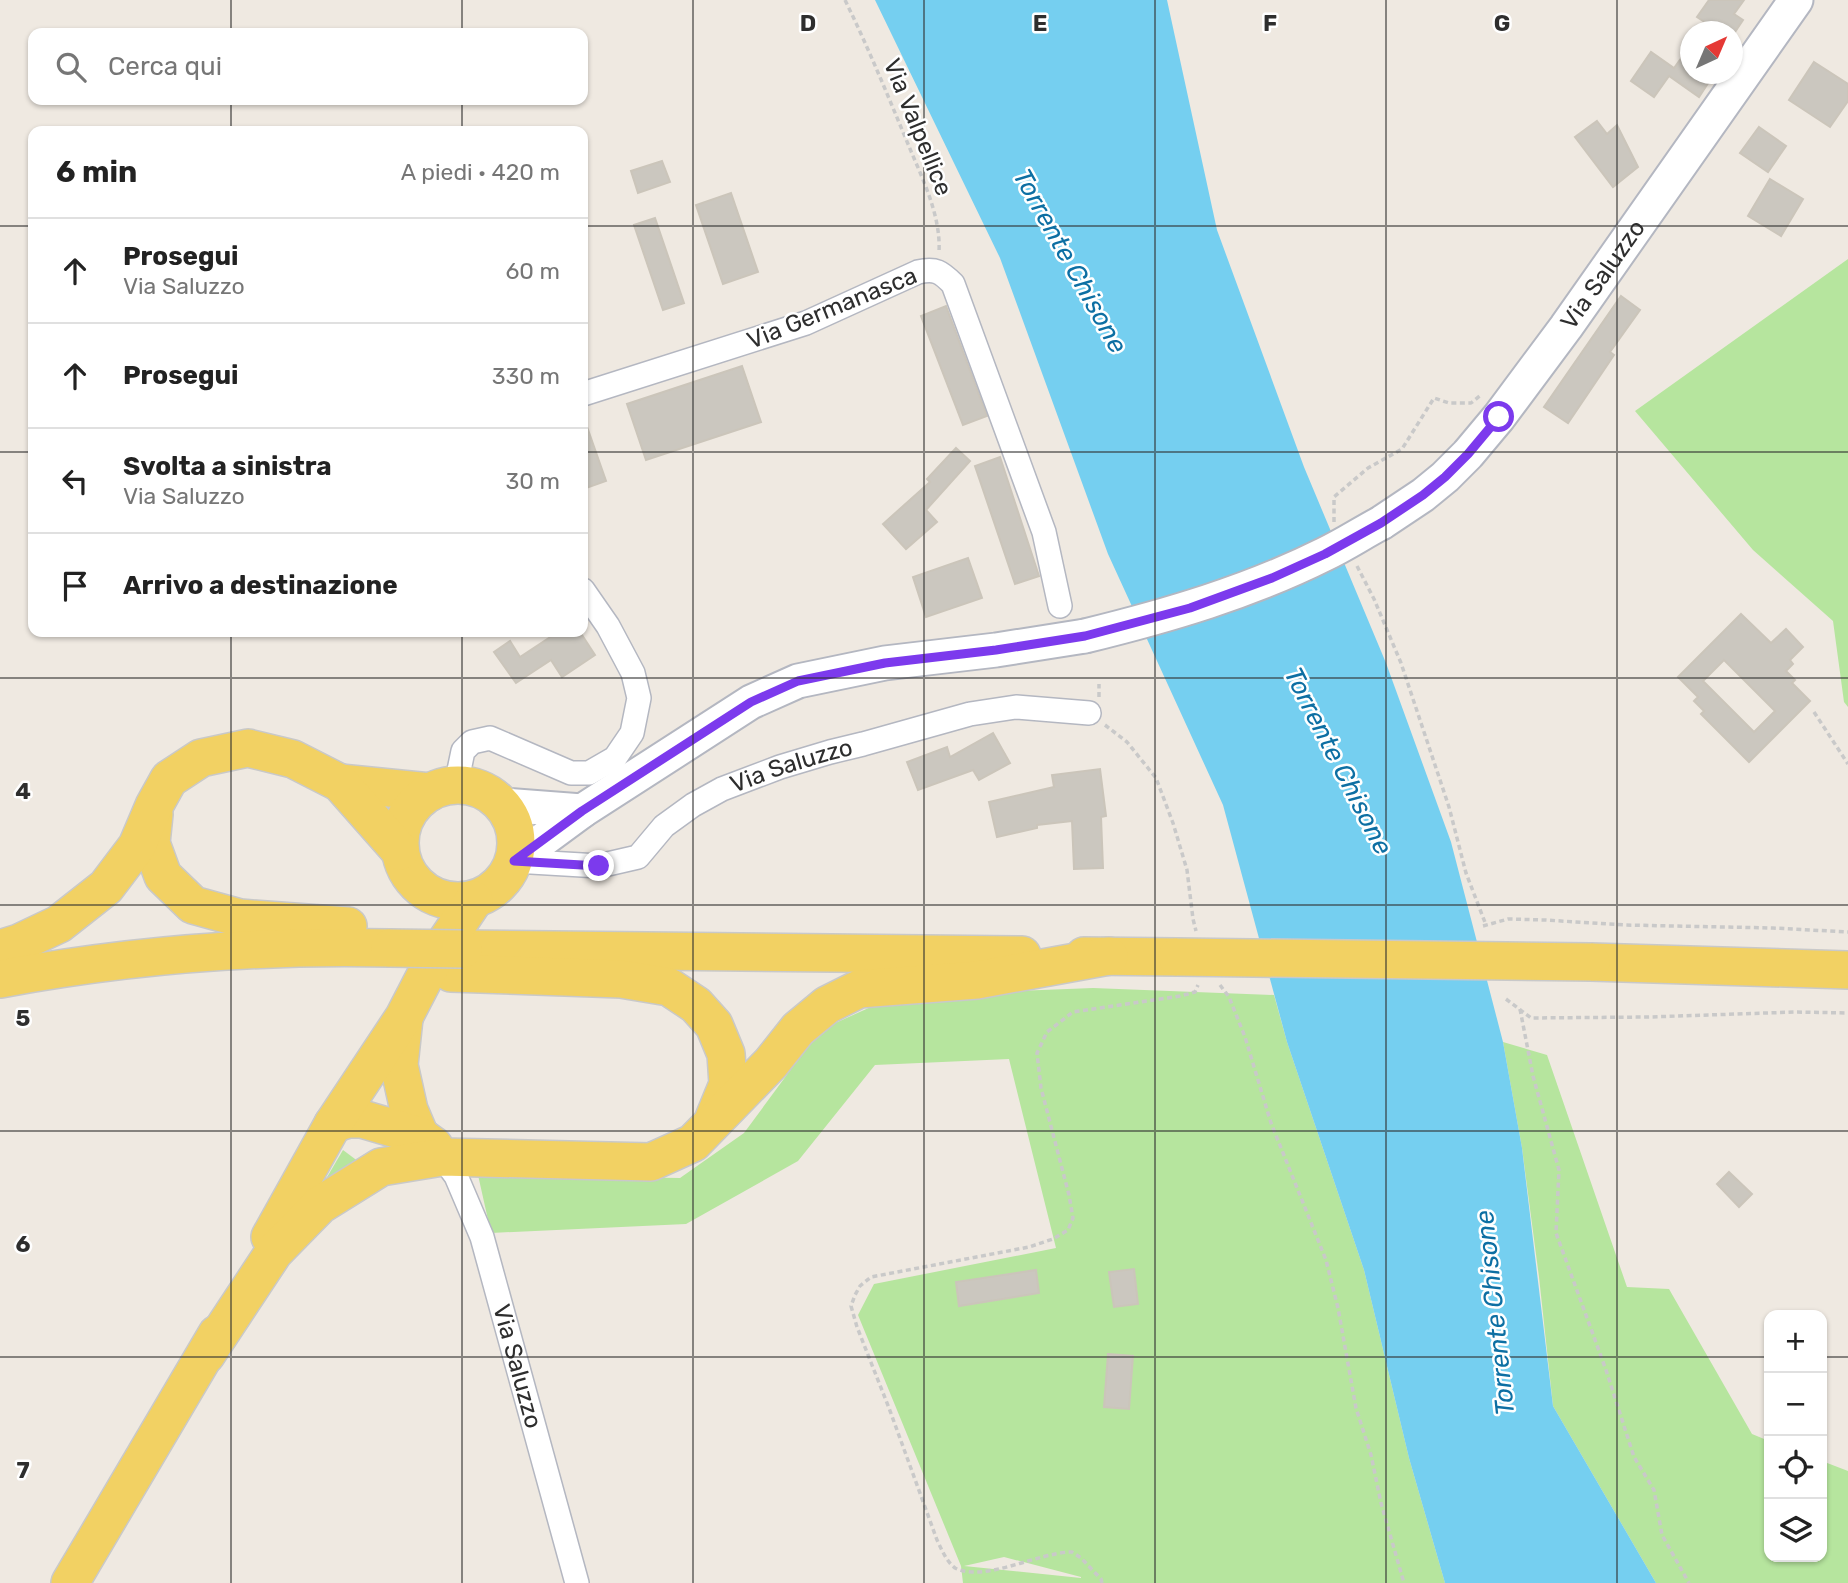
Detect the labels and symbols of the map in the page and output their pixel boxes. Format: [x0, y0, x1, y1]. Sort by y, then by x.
text: D [800, 9, 816, 37]
text: E [1033, 9, 1047, 37]
text: F [1263, 9, 1277, 37]
text: G [1494, 9, 1510, 37]
north arrow [1680, 21, 1743, 84]
street label: Via Valpellice [878, 54, 958, 200]
water label: Torrente Chisone [1006, 163, 1134, 359]
street label: Via Saluzzo [1555, 215, 1651, 335]
street label: Via Germanasca [743, 261, 921, 355]
route start [1483, 401, 1514, 432]
water label: Torrente Chisone [1277, 662, 1399, 860]
street label: Via Saluzzo [726, 733, 855, 799]
text: 4 [15, 777, 31, 805]
route end [583, 850, 614, 881]
text: 5 [16, 1004, 31, 1032]
water label: Torrente Chisone [1469, 1208, 1521, 1417]
text: 6 [16, 1230, 31, 1258]
street label: Via Saluzzo [487, 1301, 548, 1431]
text: 7 [16, 1456, 30, 1484]

